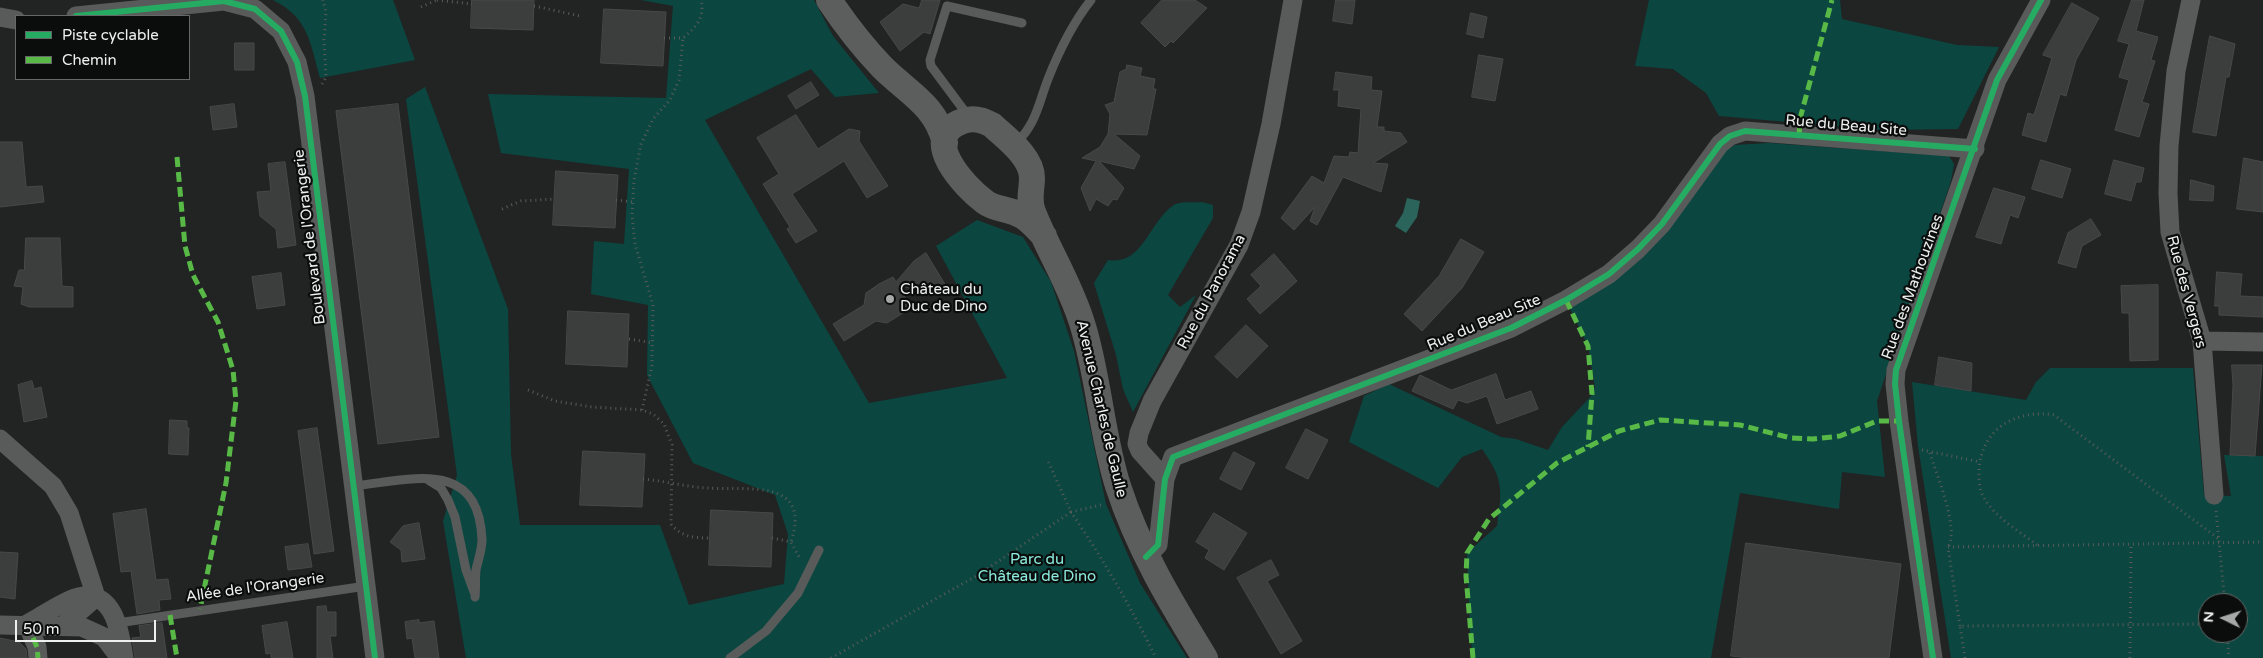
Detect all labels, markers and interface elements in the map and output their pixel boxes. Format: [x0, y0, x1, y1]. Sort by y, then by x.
legend [15, 15, 190, 80]
text: Piste cyclable [62, 26, 159, 44]
text: Chemin [62, 51, 117, 69]
street label: Rue du Beau Site [1785, 112, 1907, 140]
street label: Boulevard de l'Orangerie [290, 149, 330, 325]
street label: Rue des Mathouzines [1878, 212, 1948, 362]
street label: Rue du Panorama [1174, 232, 1250, 352]
street label: Rue des Vergers [2162, 234, 2210, 350]
place label: Château du Duc de Dino [900, 281, 987, 316]
street label: Rue du Beau Site [1424, 291, 1544, 355]
marker: Château du Duc de Dino [884, 293, 896, 305]
street label: Avenue Charles de Gaulle [1072, 319, 1130, 499]
park label: Parc du Château de Dino [978, 551, 1096, 586]
street label: Allée de l'Orangerie [185, 569, 325, 607]
north arrow [2198, 593, 2248, 643]
scale bar [18, 610, 159, 642]
text: N [2200, 611, 2217, 623]
text: 50 m [23, 620, 60, 638]

